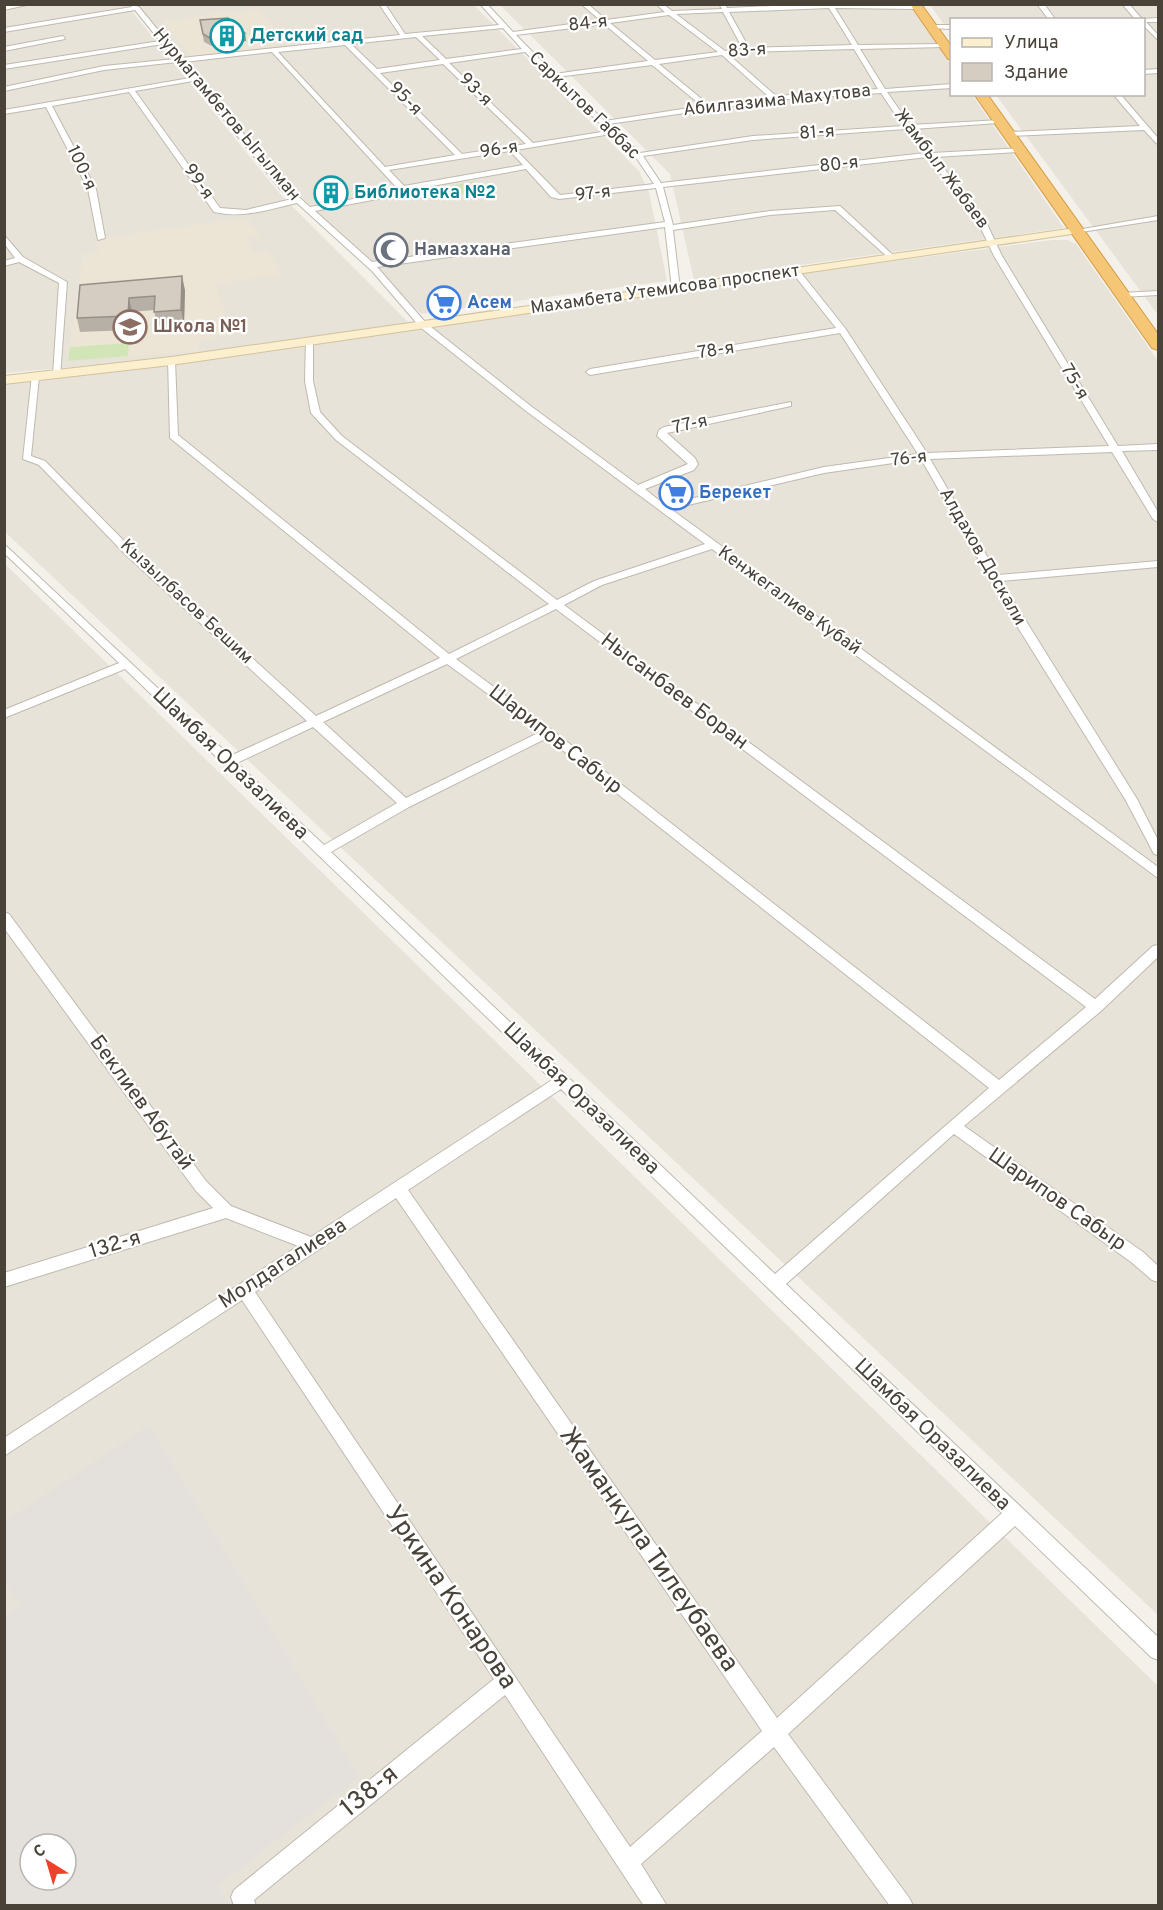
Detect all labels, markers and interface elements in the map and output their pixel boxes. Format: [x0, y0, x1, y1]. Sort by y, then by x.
street label: 84-я [567, 10, 609, 38]
building icon: Детский сад [209, 18, 245, 54]
legend [950, 18, 1145, 96]
street label: Нурмагамбетов Ыгылман [147, 24, 305, 206]
place label: Детский сад [250, 25, 363, 48]
text: Улица [1004, 32, 1058, 55]
street label: 83-я [727, 38, 767, 64]
street label: Саркытов Габбас [523, 47, 645, 165]
text: Здание [1004, 62, 1068, 85]
street label: 93-я [453, 68, 497, 112]
street label: 95-я [383, 77, 427, 121]
street label: Абилгазима Махутова [682, 80, 872, 122]
street label: Жамбыл Жабаев [888, 104, 994, 234]
street label: 81-я [798, 120, 836, 146]
street label: 96-я [478, 136, 520, 164]
street label: 100-я [61, 142, 101, 194]
street label: 80-я [818, 151, 860, 179]
street label: 99-я [178, 160, 218, 204]
building icon: Библиотека №2 [313, 175, 349, 211]
street label: 97-я [574, 180, 612, 208]
place label: Библиотека №2 [354, 182, 496, 205]
mosque icon: Намазхана [373, 232, 409, 268]
place label: Намазхана [414, 239, 511, 262]
street label: Махамбета Утемисова проспект [529, 260, 801, 320]
supermarket icon: Асем [426, 285, 462, 321]
place label: Асем [467, 292, 512, 315]
school or university icon: Школа №1 [112, 309, 148, 345]
place label: Школа №1 [153, 316, 247, 339]
street label: 78-я [696, 337, 736, 365]
street label: 75-я [1054, 360, 1094, 404]
street label: 77-я [670, 410, 710, 440]
street label: 76-я [890, 445, 928, 473]
supermarket icon: Берекет [658, 475, 694, 511]
place label: Берекет [699, 482, 772, 505]
street label: Алдахов Доскали [933, 484, 1031, 630]
street label: Кызылбасов Бешим [115, 534, 257, 670]
street label: Кенжегалиев Кубай [713, 541, 865, 661]
street label: Нысанбаев Боран [595, 628, 753, 756]
street label: Шарипов Сабыр [482, 679, 628, 801]
street label: Шамбая Оразалиева [146, 682, 314, 846]
street label: Шамбая Оразалиева [497, 1017, 665, 1181]
street label: Беклиев Абутай [83, 1030, 199, 1176]
street label: Шарипов Сабыр [983, 1142, 1131, 1258]
street label: Молдагалиева [214, 1213, 352, 1315]
street label: 132-я [86, 1224, 144, 1266]
street label: Шамбая Оразалиева [848, 1353, 1016, 1517]
street label: Жаманкула Тилеубаева [551, 1421, 745, 1679]
street label: Уркина Конарова [376, 1500, 524, 1696]
street label: 138-я [334, 1759, 406, 1825]
north arrow [18, 1832, 78, 1892]
text: С [30, 1841, 50, 1863]

